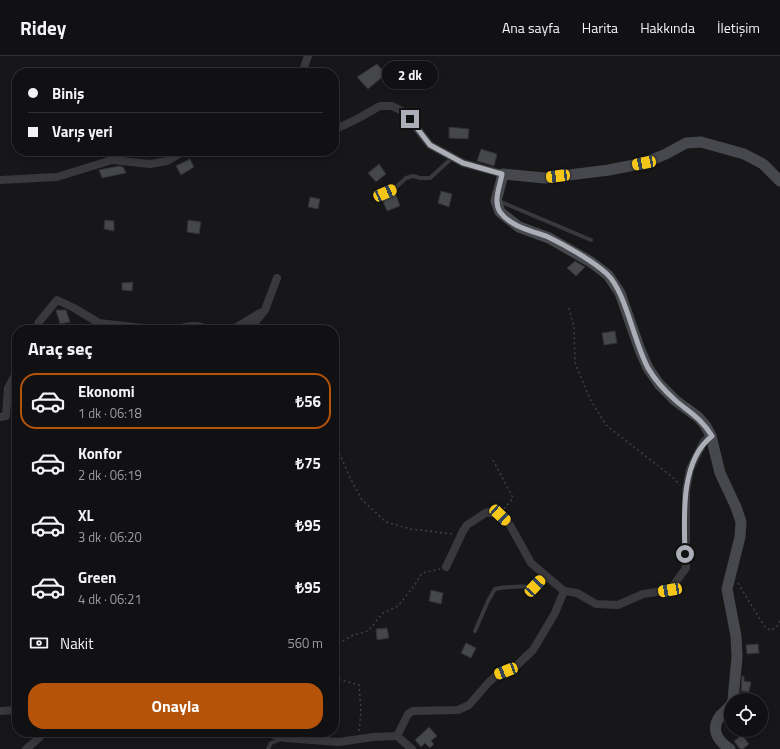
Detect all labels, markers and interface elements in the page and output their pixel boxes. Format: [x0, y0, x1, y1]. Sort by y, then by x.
text: Ridey [20, 13, 66, 42]
text: Ana sayfa [502, 17, 560, 38]
text: Harita [582, 17, 618, 38]
text: Hakkında [640, 17, 695, 38]
text: İletişim [717, 17, 760, 38]
callout: 2 dk [382, 61, 438, 89]
text: 2 dk [398, 65, 422, 85]
text: Biniş [52, 82, 84, 105]
route end [401, 110, 419, 128]
text: Varış yeri [52, 120, 113, 143]
car [631, 155, 657, 171]
car [545, 169, 571, 183]
car [372, 183, 398, 203]
text: Araç seç [28, 335, 92, 362]
text: Ekonomi [78, 380, 135, 403]
icon: car [30, 383, 66, 419]
text: ₺56 [296, 390, 321, 413]
text: 1 dk · 06:18 [78, 403, 142, 423]
text: Konfor [78, 442, 122, 465]
icon: car [30, 445, 66, 481]
text: ₺75 [296, 452, 321, 475]
text: 2 dk · 06:19 [78, 465, 142, 485]
car [487, 502, 513, 528]
text: XL [78, 504, 94, 527]
icon: car [30, 507, 66, 543]
text: ₺95 [296, 514, 321, 537]
text: 3 dk · 06:20 [78, 527, 142, 547]
route start [676, 545, 694, 563]
text: Green [78, 566, 116, 589]
icon: car [30, 569, 66, 605]
car [522, 573, 548, 599]
text: ₺95 [296, 576, 321, 599]
car [657, 582, 683, 598]
text: 4 dk · 06:21 [78, 589, 142, 609]
icon: cash [28, 632, 50, 654]
text: Nakit [60, 632, 93, 655]
text: 560 m [287, 633, 323, 653]
car [493, 661, 519, 681]
button: Onayla [28, 683, 323, 729]
map controls [724, 693, 768, 737]
button: locate [724, 693, 768, 737]

